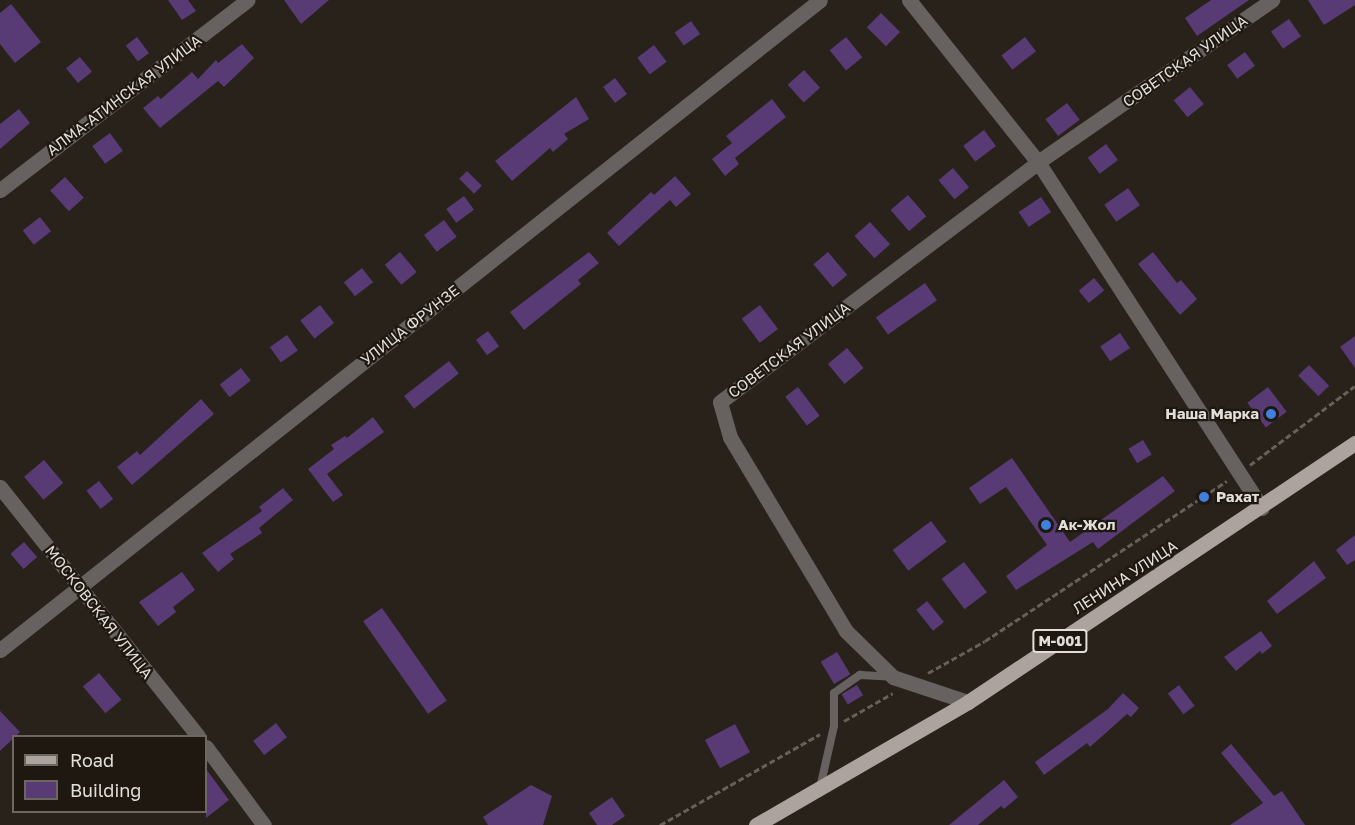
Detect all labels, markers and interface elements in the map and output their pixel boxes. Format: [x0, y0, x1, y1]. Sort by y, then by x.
street label: СОВЕТСКАЯ УЛИЦА [1119, 11, 1251, 111]
street label: АЛМА-АТИНСКАЯ УЛИЦА [43, 31, 205, 159]
street label: УЛИЦА ФРУНЗЕ [357, 281, 463, 369]
street label: СОВЕТСКАЯ УЛИЦА [724, 298, 854, 402]
place label: Наша Марка [1165, 405, 1259, 423]
marker: Наша Марка [1264, 407, 1278, 421]
place label: Рахат [1216, 488, 1259, 506]
marker: Рахат [1197, 490, 1211, 504]
place label: Ак-Жол [1058, 516, 1115, 534]
marker: Ак-Жол [1039, 518, 1053, 532]
street label: ЛЕНИНА УЛИЦА [1069, 536, 1181, 618]
street label: МОСКОВСКАЯ УЛИЦА [42, 542, 156, 682]
road number: М-001 [1032, 630, 1088, 652]
legend [12, 735, 207, 813]
text: Road [70, 749, 114, 771]
text: Building [70, 779, 141, 801]

